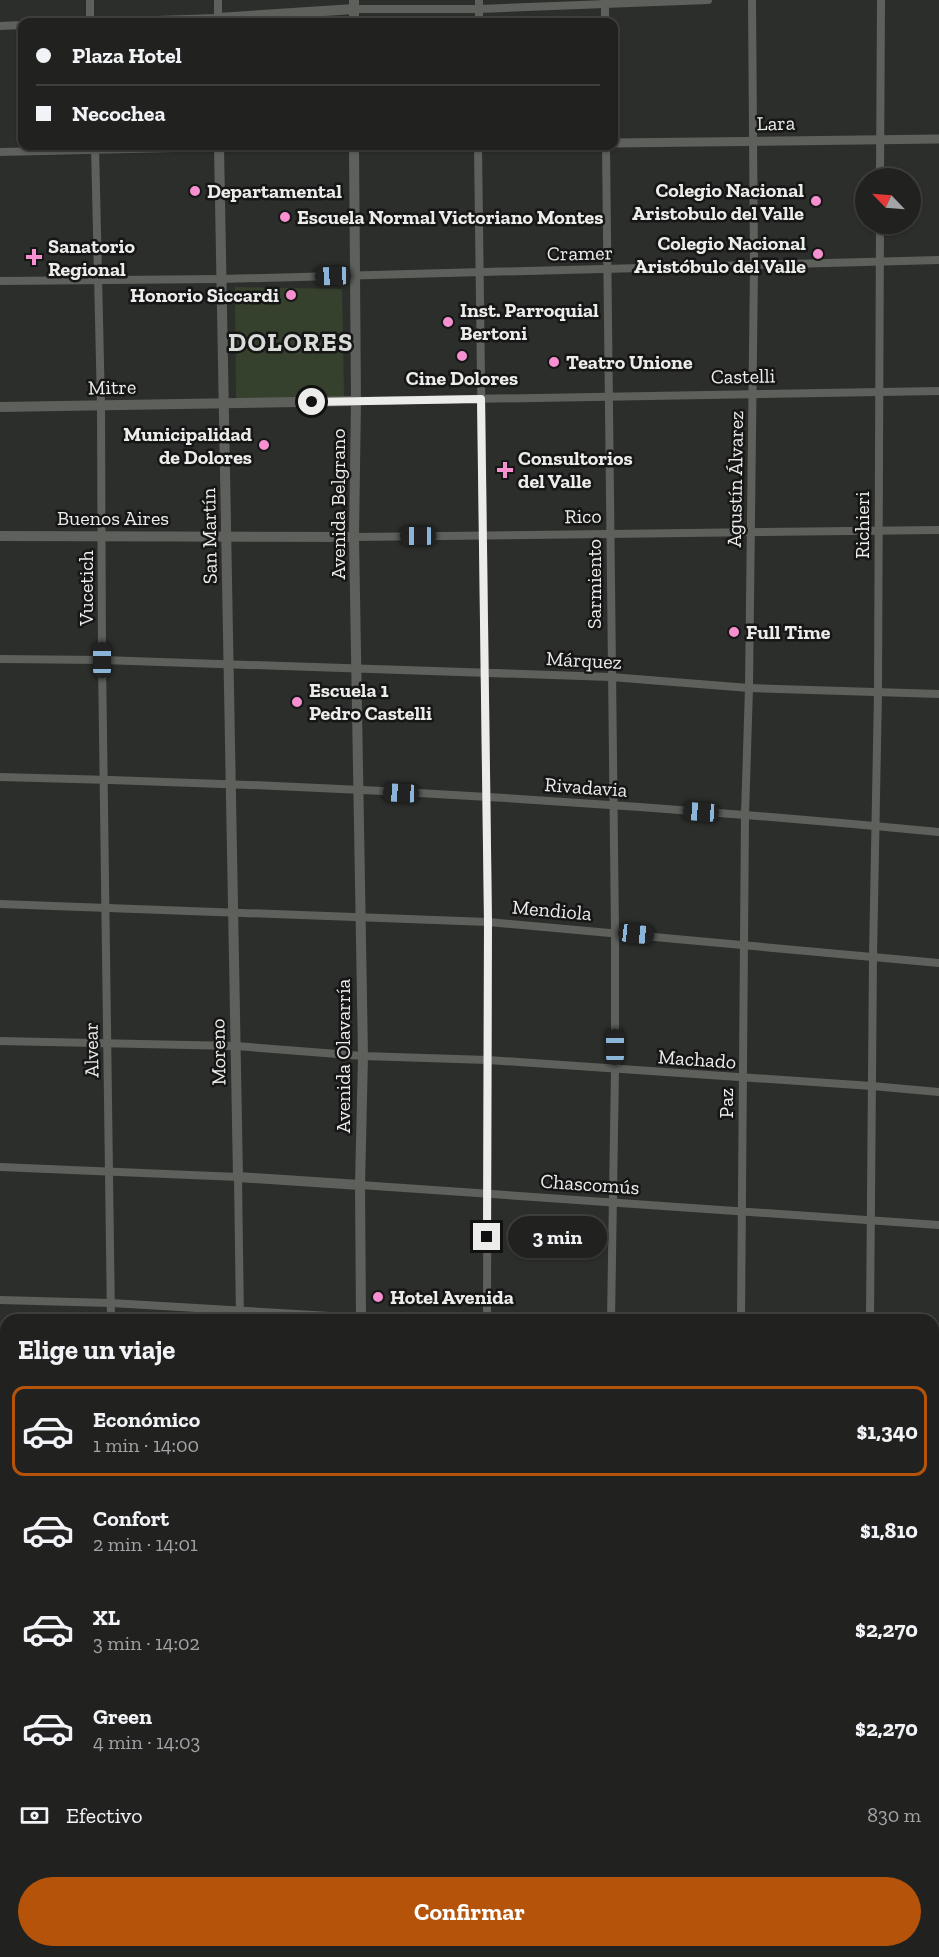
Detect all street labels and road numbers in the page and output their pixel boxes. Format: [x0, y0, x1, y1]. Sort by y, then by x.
street label: Lara [756, 111, 796, 135]
street label: Cramer [547, 240, 613, 266]
street label: Castelli [711, 363, 776, 389]
street label: Mitre [88, 375, 136, 399]
street label: Agustín Álvarez [722, 410, 748, 548]
street label: Avenida Belgrano [326, 428, 350, 580]
street label: San Martín [196, 487, 222, 584]
street label: Richieri [850, 491, 874, 559]
street label: Rico [564, 504, 602, 528]
street label: Buenos Aires [57, 506, 169, 530]
street label: Sarmiento [582, 539, 606, 629]
street label: Vucetich [74, 549, 98, 627]
street label: Márquez [545, 646, 623, 674]
street label: Rivadavia [544, 772, 629, 802]
street label: Mendiola [511, 895, 593, 925]
street label: Avenida Olavarría [331, 979, 355, 1133]
street label: Moreno [205, 1018, 231, 1086]
street label: Alvear [79, 1022, 103, 1078]
street label: Machado [657, 1044, 737, 1074]
street label: Paz [714, 1088, 738, 1118]
street label: Chascomús [540, 1169, 640, 1199]

